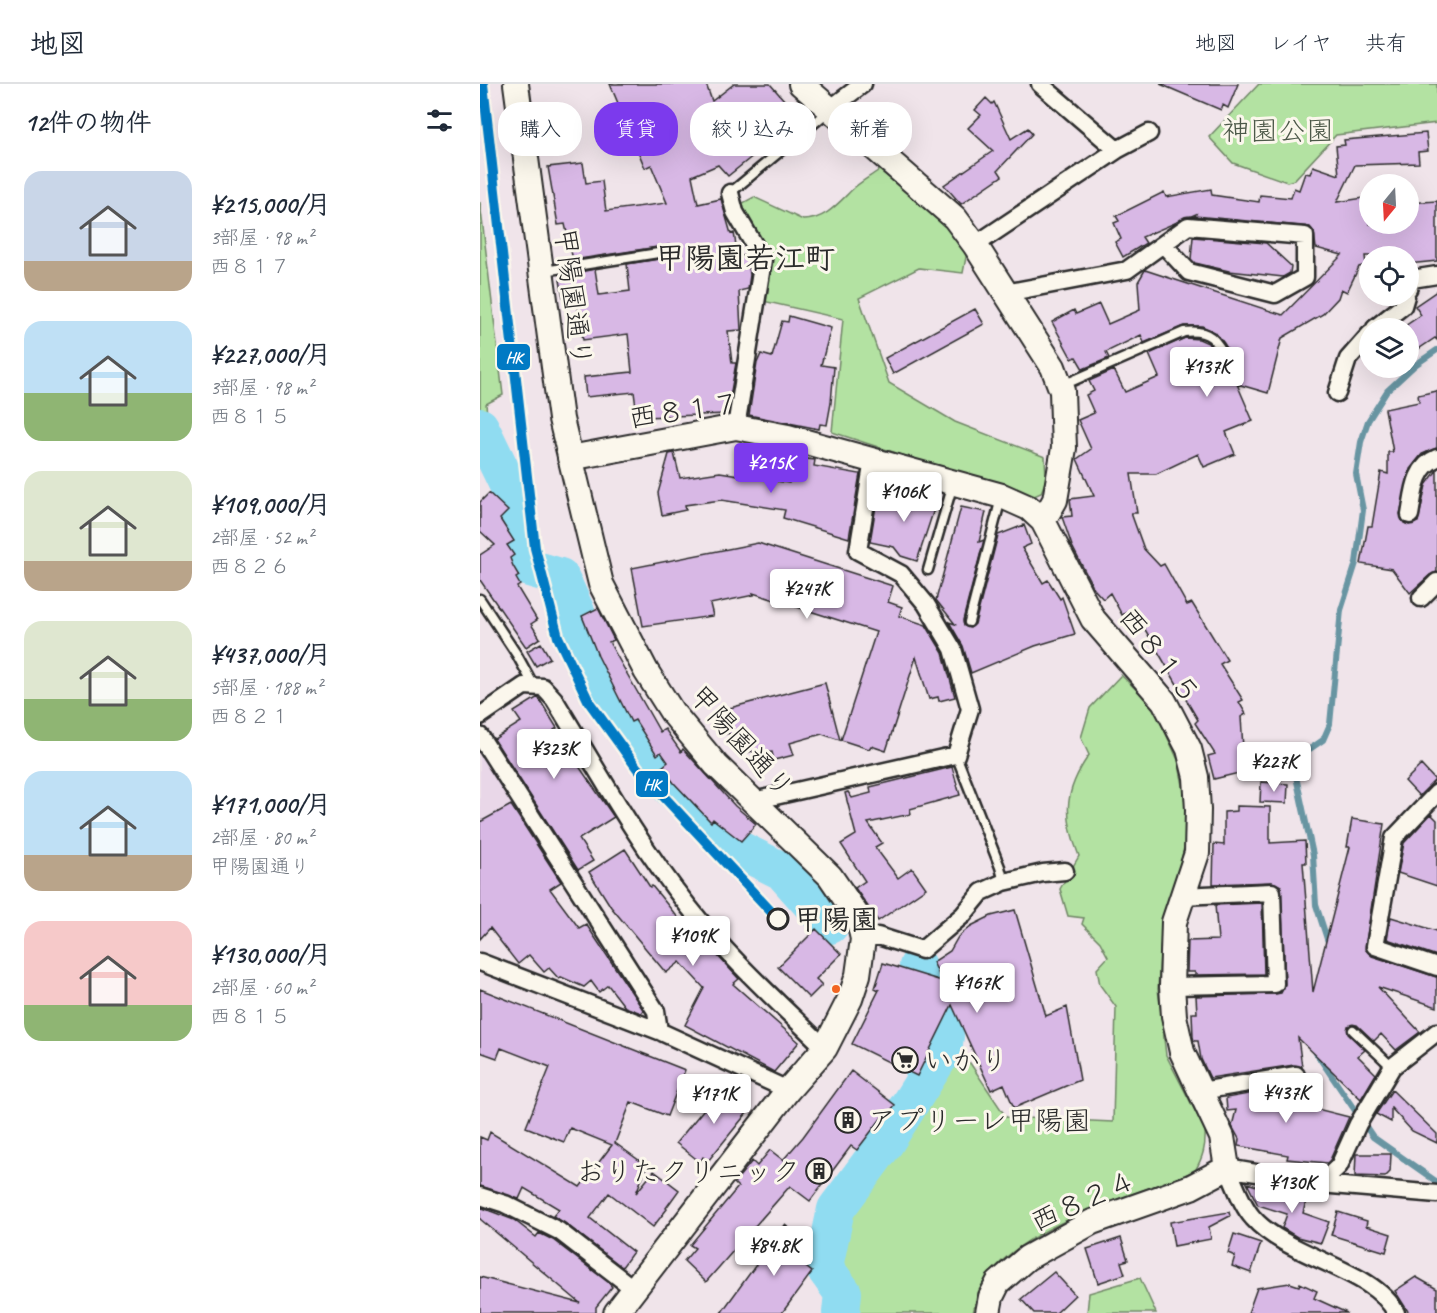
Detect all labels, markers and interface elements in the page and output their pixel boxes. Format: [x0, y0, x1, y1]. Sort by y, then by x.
text: 地図 [30, 26, 86, 61]
text: 地図 [1195, 30, 1237, 56]
text: レイヤ [1270, 30, 1332, 56]
text: 共有 [1365, 30, 1407, 56]
chip: 購入 [498, 102, 582, 156]
chip: 賃貸 [594, 102, 678, 156]
chip: 絞り込み [690, 102, 816, 156]
chip: 新着 [828, 102, 912, 156]
icon: filters [423, 104, 456, 137]
text: 12件の物件 [24, 106, 151, 139]
park label: 神園公園 [1222, 113, 1334, 148]
north arrow [1359, 174, 1419, 234]
map controls [1359, 174, 1419, 378]
text: ¥215,000/月 [210, 188, 331, 221]
icon: home [72, 195, 144, 267]
text: 3部屋 · 98 m² [210, 225, 313, 250]
street label: 甲陽園通り [548, 225, 599, 369]
district label: 甲陽園若江町 [655, 239, 835, 277]
button: locate [1359, 246, 1419, 306]
text: 西８１７ [210, 254, 290, 279]
button: layers [1359, 318, 1419, 378]
text: ¥227,000/月 [210, 338, 332, 371]
line badge: HK [496, 343, 531, 371]
icon: home [72, 345, 144, 417]
pin: ¥137K [1165, 347, 1249, 398]
text: HK [505, 348, 526, 368]
text: ¥137K [1184, 354, 1230, 379]
text: 3部屋 · 98 m² [210, 375, 313, 400]
street label: 西８１７ [626, 385, 742, 436]
text: 西８１５ [210, 404, 290, 429]
pin: ¥215K [729, 443, 813, 494]
text: ¥215K [748, 450, 794, 475]
pin: ¥106K [862, 472, 946, 523]
text: ¥106K [881, 479, 927, 504]
text: ¥109,000/月 [210, 488, 331, 521]
icon: home [72, 495, 144, 567]
text: 2部屋 · 52 m² [210, 525, 313, 550]
text: 西８２６ [210, 554, 290, 579]
pin: ¥247K [765, 569, 849, 620]
text: ¥247K [784, 576, 830, 601]
street label: 西８１５ [1111, 600, 1208, 710]
text: ¥437,000/月 [210, 638, 332, 671]
icon: home [72, 645, 144, 717]
text: 5部屋 · 188 m² [210, 675, 322, 700]
street label: 甲陽園通り [682, 678, 801, 805]
text: 西８２１ [210, 704, 290, 729]
pin: ¥323K [512, 729, 596, 780]
text: ¥323K [531, 736, 577, 761]
pin: ¥227K [1232, 742, 1316, 793]
text: ¥227K [1251, 749, 1297, 774]
line badge: HK [635, 770, 669, 798]
text: HK [643, 775, 664, 795]
text: ¥171,000/月 [210, 788, 332, 821]
icon: home [72, 795, 144, 867]
text: 2部屋 · 80 m² [210, 825, 313, 850]
text: 甲陽園通り [210, 854, 310, 879]
place label: 甲陽園 [794, 902, 878, 937]
marker: 甲陽園 [767, 908, 789, 930]
pin: ¥109K [651, 916, 735, 967]
text: ¥109K [670, 923, 716, 948]
text: ¥130,000/月 [210, 938, 332, 971]
icon: home [72, 945, 144, 1017]
pin: ¥167K [935, 963, 1019, 1014]
text: ¥167K [954, 970, 1000, 995]
text: 2部屋 · 60 m² [210, 975, 313, 1000]
unlabelled marker [830, 983, 842, 995]
text: 西８１５ [210, 1004, 290, 1029]
place label: いかり [924, 1043, 1008, 1078]
supermarket icon: いかり [890, 1045, 920, 1075]
pin: ¥437K [1244, 1073, 1328, 1124]
pin: ¥171K [672, 1074, 756, 1125]
text: ¥437K [1263, 1080, 1309, 1105]
text: ¥171K [691, 1081, 737, 1106]
place label: アプリーレ甲陽園 [868, 1103, 1091, 1138]
building icon: アプリーレ甲陽園 [833, 1105, 863, 1135]
place label: おりたクリニック [577, 1154, 800, 1189]
building icon: おりたクリニック [804, 1156, 834, 1186]
street label: 西８２４ [1025, 1162, 1141, 1239]
pin: ¥130K [1250, 1163, 1334, 1214]
text: ¥130K [1269, 1170, 1315, 1195]
pin: ¥84.8K [725, 1226, 823, 1277]
text: ¥84.8K [749, 1233, 799, 1258]

